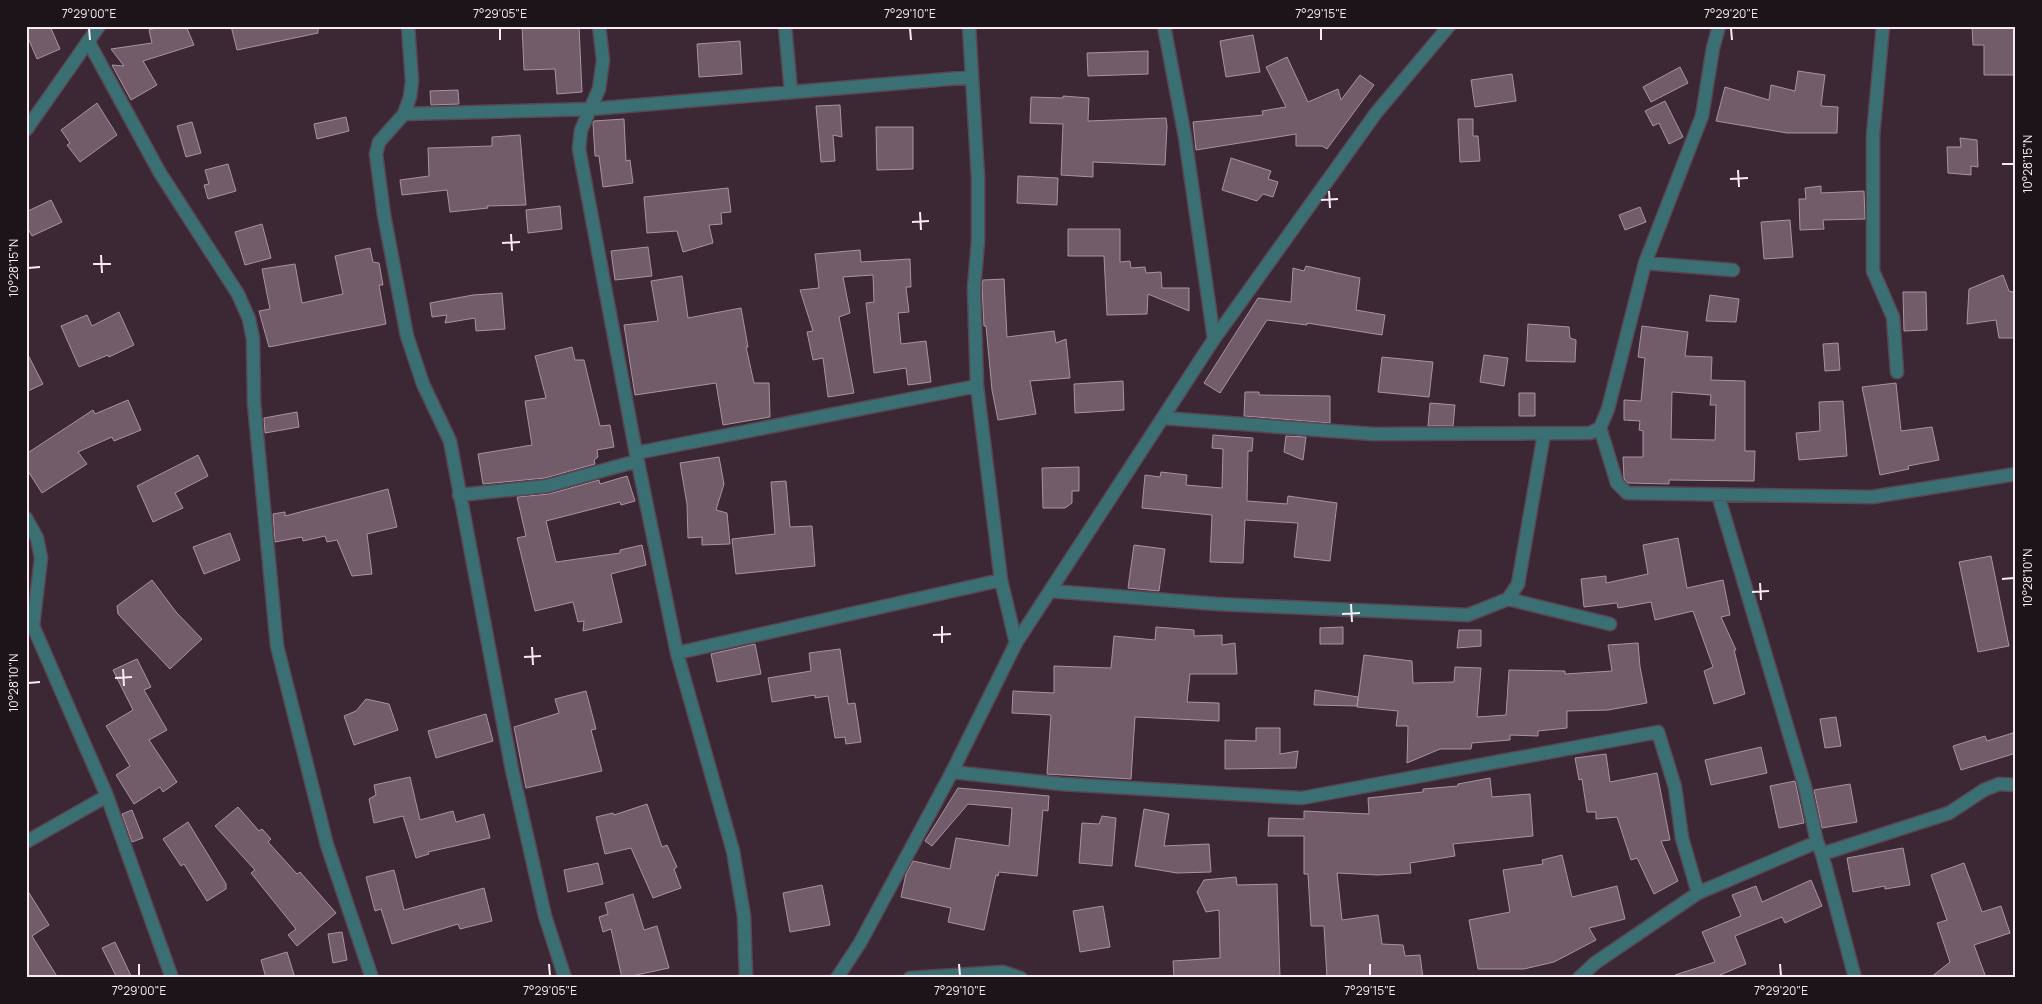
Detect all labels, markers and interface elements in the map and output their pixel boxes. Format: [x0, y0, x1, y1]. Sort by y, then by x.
text: 7°29'00"E [62, 5, 116, 22]
text: 7°29'05"E [473, 5, 527, 22]
text: 7°29'10"E [884, 5, 936, 22]
text: 7°29'15"E [1295, 5, 1347, 22]
text: 7°29'20"E [1704, 5, 1758, 22]
text: 10°28'15"N [2019, 135, 2036, 193]
text: 10°28'15"N [5, 239, 22, 297]
text: 10°28'10"N [2019, 549, 2036, 607]
text: 10°28'10"N [5, 654, 22, 712]
text: 7°29'00"E [112, 982, 166, 999]
text: 7°29'05"E [523, 982, 577, 999]
text: 7°29'10"E [934, 982, 986, 999]
text: 7°29'15"E [1344, 982, 1396, 999]
text: 7°29'20"E [1754, 982, 1808, 999]

